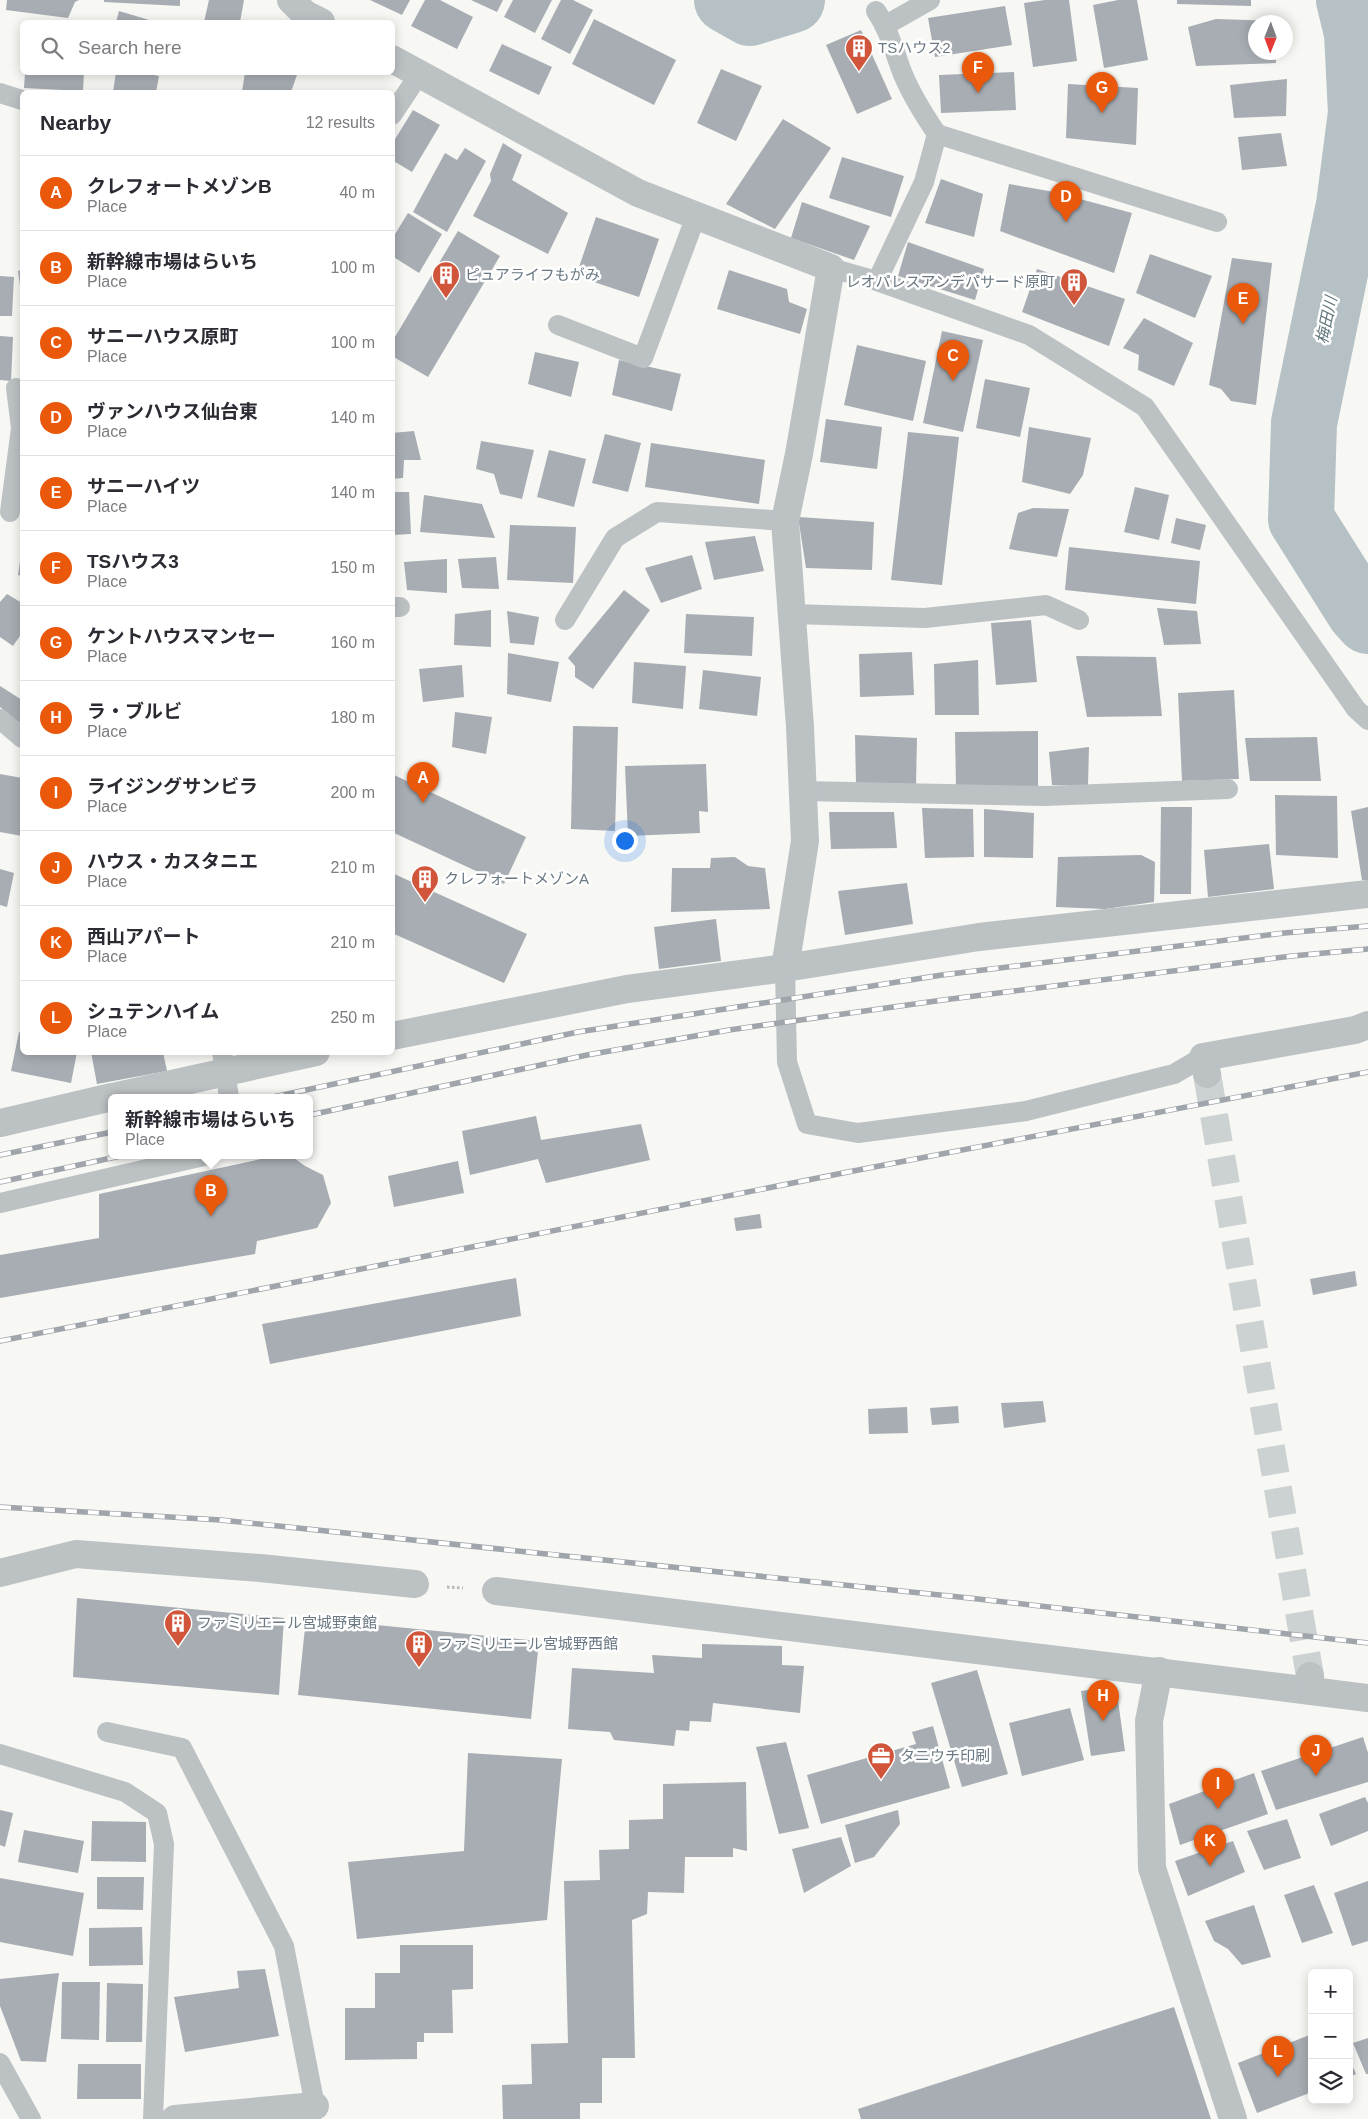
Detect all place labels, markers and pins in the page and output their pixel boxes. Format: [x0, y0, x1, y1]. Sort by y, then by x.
building icon: TSハウス2 [844, 33, 874, 72]
place label: TSハウス2 [878, 39, 951, 56]
pin: F [962, 52, 994, 93]
pin: G [1086, 72, 1118, 113]
pin: D [1050, 181, 1082, 222]
building icon: ピュアライフもがみ [431, 260, 461, 299]
place label: ピュアライフもがみ [465, 266, 600, 283]
building icon: レオパレスアンデパサード原町 [1059, 267, 1089, 306]
place label: レオパレスアンデパサード原町 [846, 273, 1055, 290]
pin: E [1227, 283, 1259, 324]
pin: C [937, 340, 969, 381]
pin: A [407, 762, 439, 803]
building icon: クレフォートメゾンA [410, 864, 440, 903]
place label: クレフォートメゾンA [444, 870, 589, 887]
pin: B [195, 1175, 227, 1216]
building icon: ファミリエール宮城野東館 [163, 1608, 193, 1647]
place label: ファミリエール宮城野東館 [197, 1614, 377, 1631]
building icon: ファミリエール宮城野西館 [404, 1629, 434, 1668]
place label: ファミリエール宮城野西館 [438, 1635, 618, 1652]
pin: H [1087, 1680, 1119, 1721]
pin: J [1300, 1735, 1332, 1776]
office icon: タニウチ印刷 [866, 1741, 896, 1780]
place label: タニウチ印刷 [900, 1747, 990, 1764]
pin: I [1202, 1768, 1234, 1809]
pin: K [1194, 1825, 1226, 1866]
pin: L [1262, 2036, 1294, 2077]

